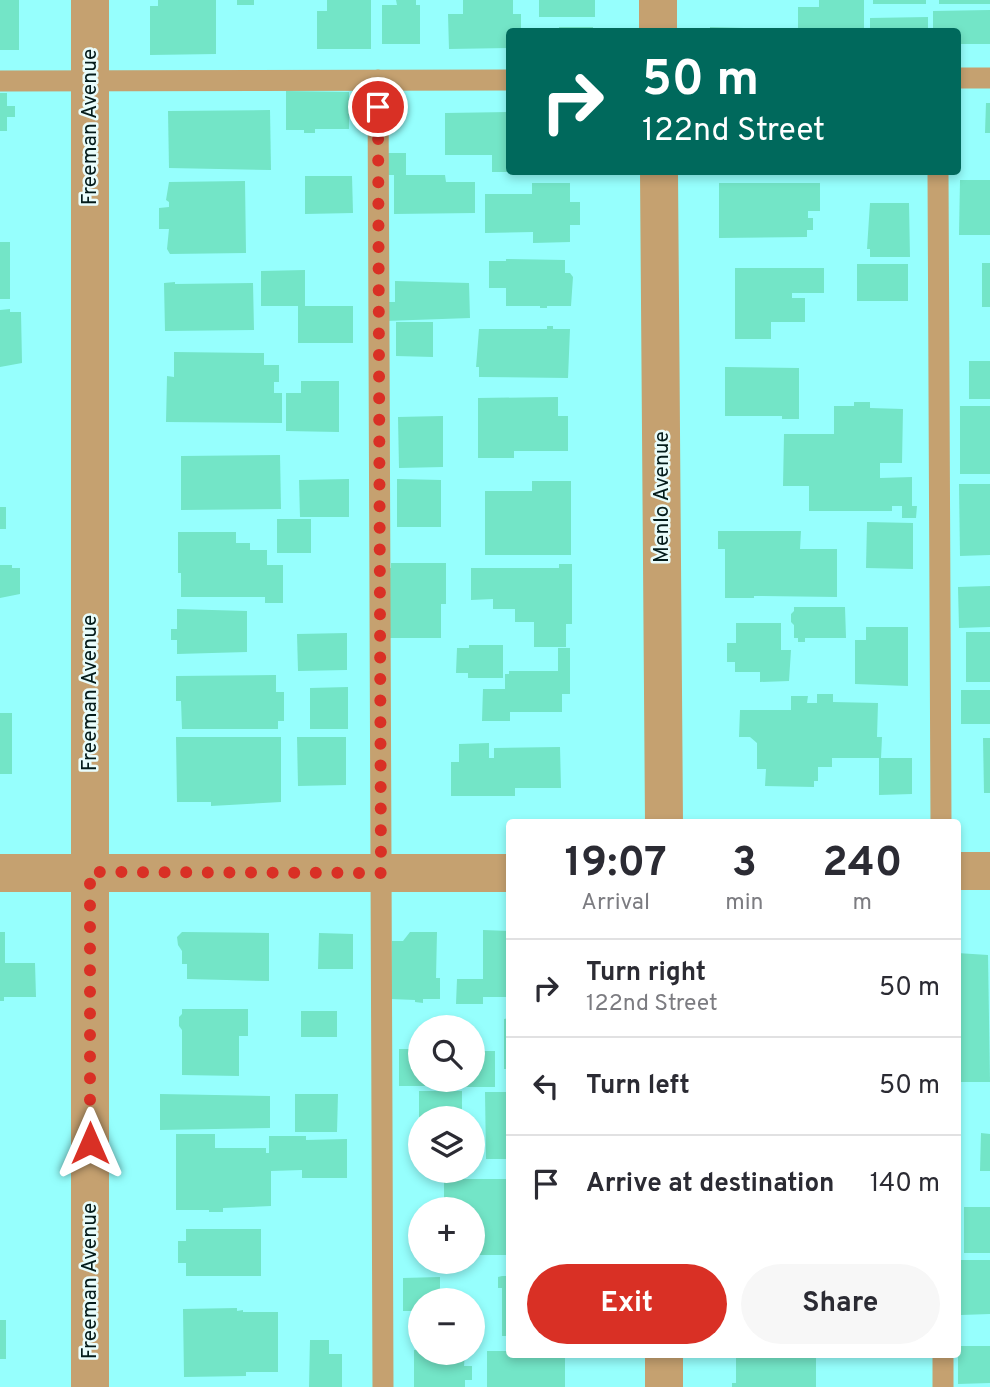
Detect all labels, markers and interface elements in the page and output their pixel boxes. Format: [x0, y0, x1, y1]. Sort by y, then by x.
street label: Freeman Avenue [77, 49, 104, 205]
text: 50 m [642, 51, 759, 113]
icon: right [527, 56, 618, 147]
pin [348, 77, 408, 137]
icon: arrive [359, 88, 397, 126]
text: 122nd Street [642, 112, 825, 152]
street label: Menlo Avenue [649, 431, 676, 563]
street label: Freeman Avenue [77, 615, 104, 771]
text: 19:07 [565, 838, 667, 891]
text: 3 [732, 838, 757, 891]
text: 240 [822, 838, 902, 891]
text: Arrival [581, 889, 650, 918]
text: min [725, 889, 764, 918]
text: m [853, 889, 872, 918]
text: Turn right [586, 957, 706, 990]
icon: right [527, 969, 565, 1007]
text: 50 m [879, 972, 940, 1005]
text: 122nd Street [586, 990, 718, 1019]
map controls [408, 1015, 485, 1365]
button: search [408, 1015, 485, 1092]
icon: left [527, 1067, 565, 1105]
text: Turn left [586, 1070, 690, 1103]
text: 50 m [879, 1070, 940, 1103]
position arrow [53, 1106, 127, 1180]
button: layers [408, 1106, 485, 1183]
icon: arrive [527, 1165, 565, 1203]
text: Arrive at destination [586, 1168, 834, 1201]
text: 140 m [870, 1168, 940, 1201]
button: + [408, 1197, 485, 1274]
street label: Freeman Avenue [77, 1203, 104, 1359]
button: Exit [527, 1264, 727, 1344]
button: Share [741, 1264, 940, 1344]
button: − [408, 1288, 485, 1365]

